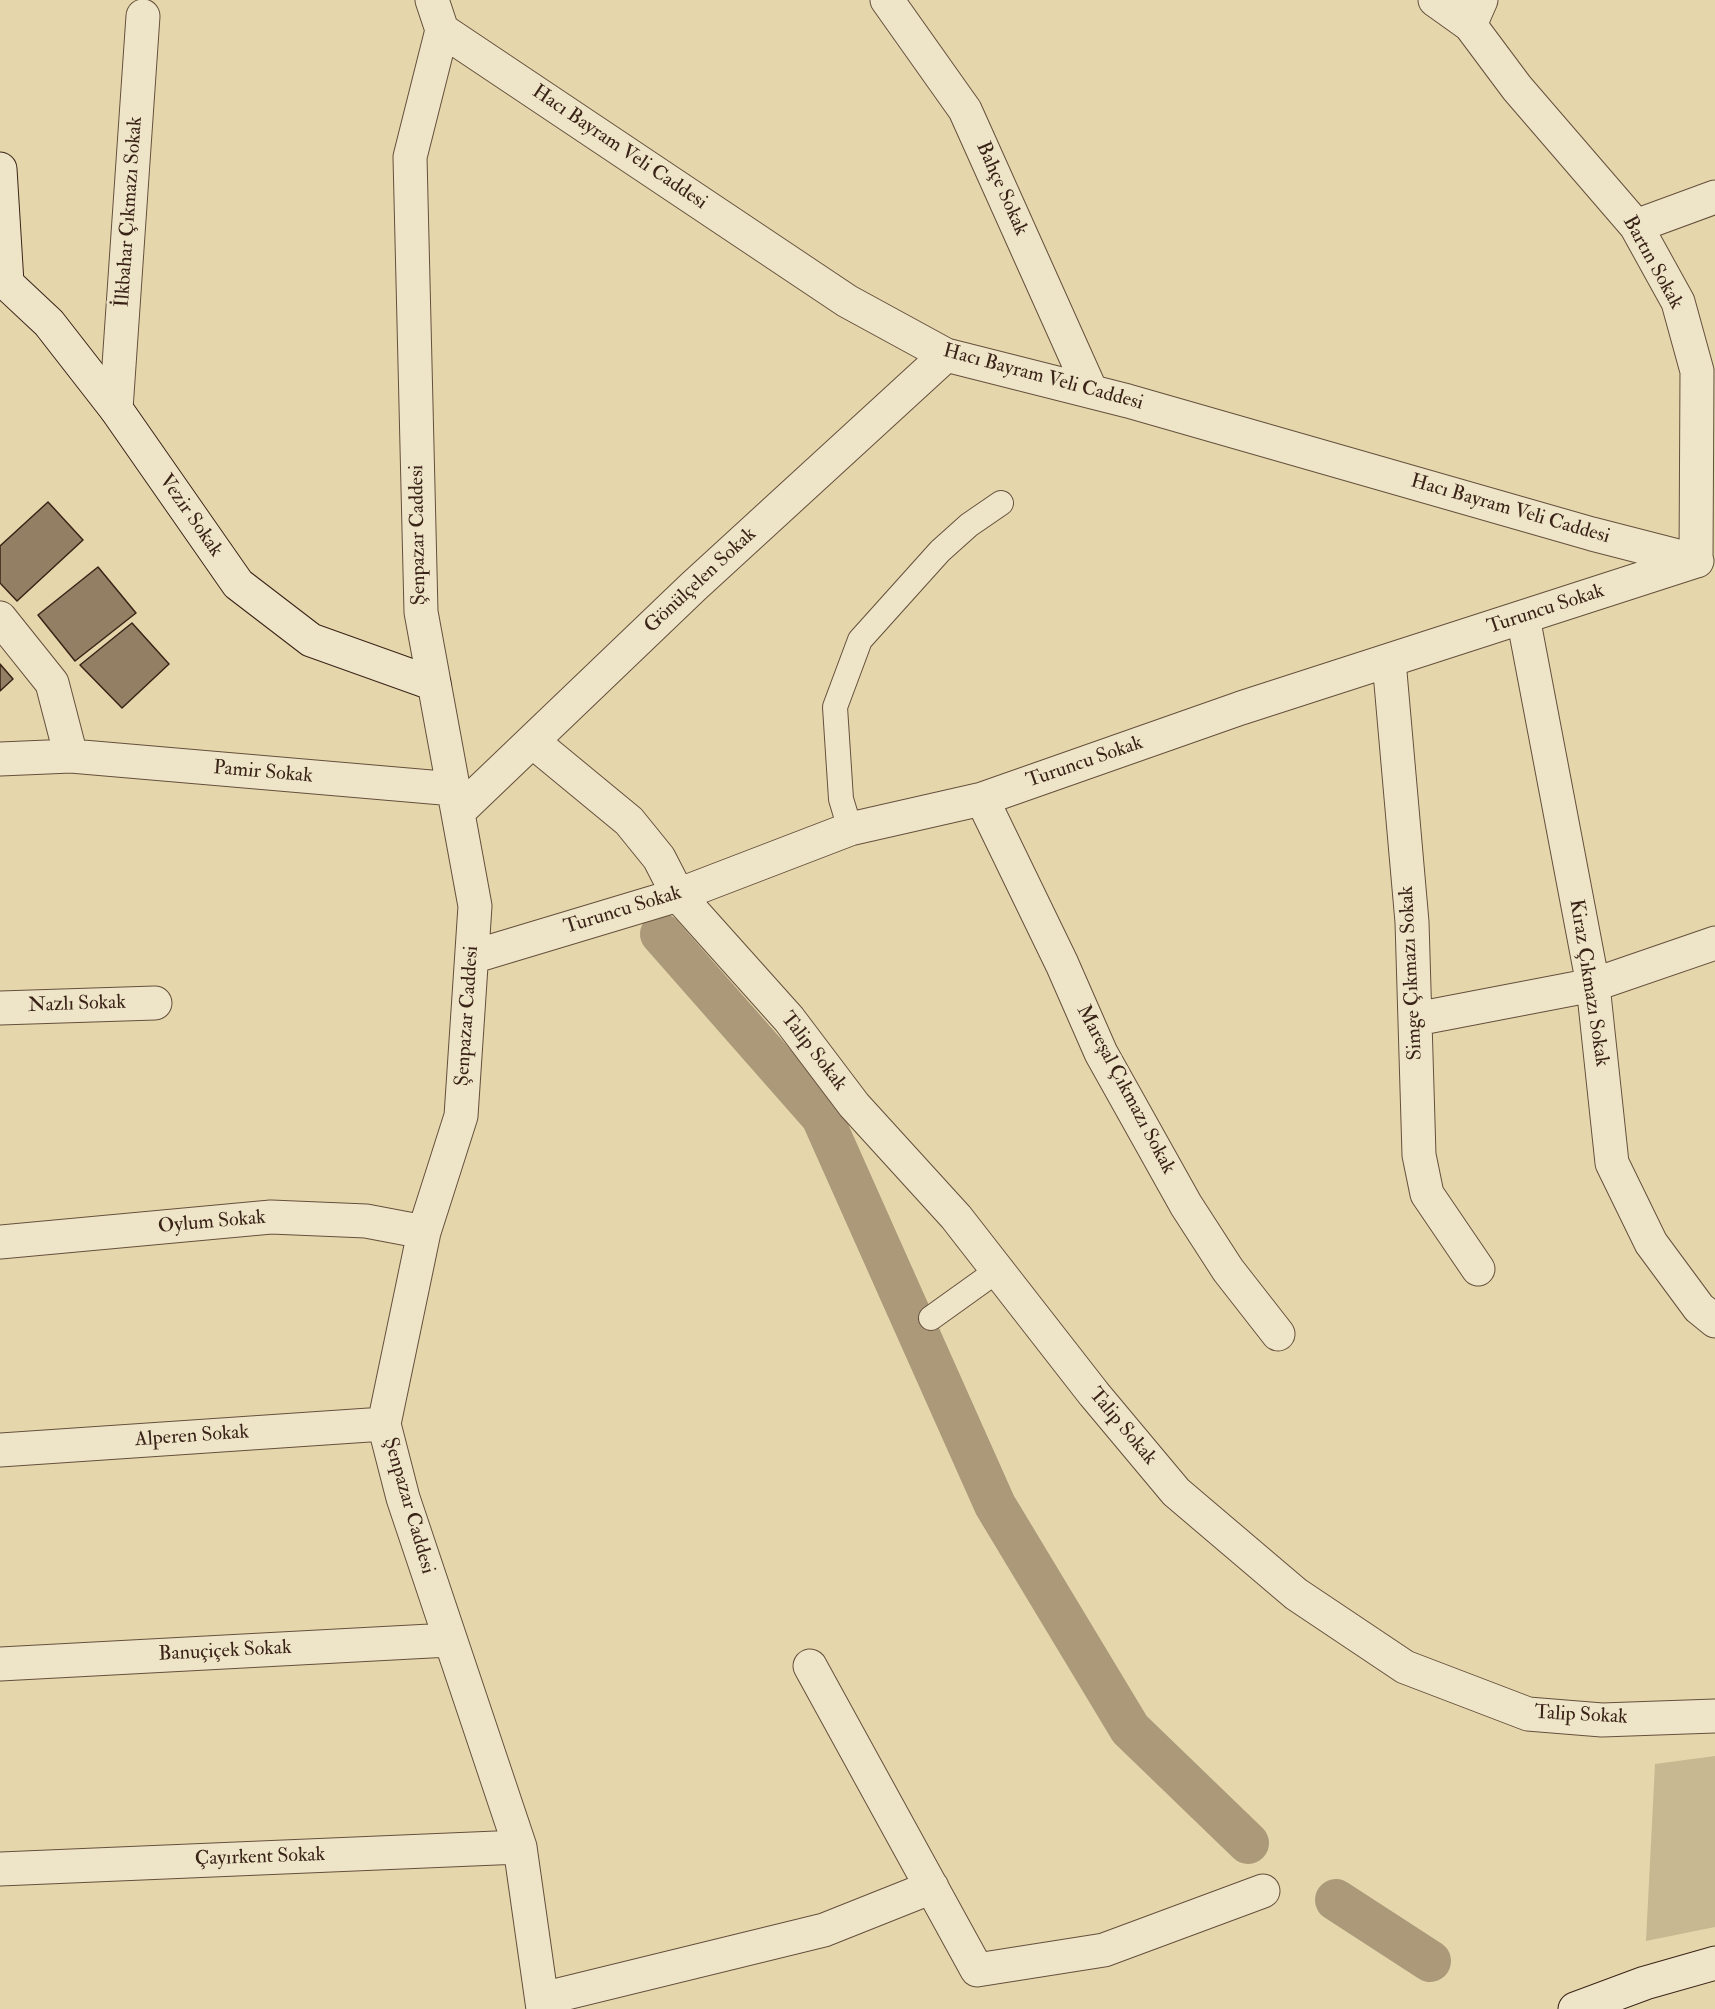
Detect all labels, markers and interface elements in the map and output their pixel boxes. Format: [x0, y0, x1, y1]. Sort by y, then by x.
street label: Hacı Bayram Veli Caddesi [527, 80, 711, 216]
street label: İlkbahar Çıkmazı Sokak [111, 116, 149, 308]
street label: Bahçe Sokak [970, 138, 1032, 240]
street label: Bartın Sokak [1617, 212, 1687, 314]
street label: Hacı Bayram Veli Caddesi [940, 340, 1146, 416]
street label: Şenpazar Caddesi [406, 464, 432, 606]
street label: Vezir Sokak [153, 470, 227, 562]
street label: Hacı Bayram Veli Caddesi [1408, 470, 1612, 550]
street label: Gönülçelen Sokak [640, 523, 762, 639]
street label: Turuncu Sokak [1484, 580, 1608, 640]
street label: Turuncu Sokak [1024, 732, 1146, 794]
street label: Pamir Sokak [212, 757, 314, 789]
street label: Turuncu Sokak [561, 882, 685, 940]
street label: Simge Çıkmazı Sokak [1395, 885, 1429, 1061]
street label: Kiraz Çıkmazı Sokak [1563, 898, 1613, 1068]
street label: Şenpazar Caddesi [451, 945, 485, 1087]
street label: Nazlı Sokak [28, 991, 126, 1019]
street label: Mareşal Çıkmazı Sokak [1070, 1001, 1180, 1179]
street label: Talip Sokak [775, 1008, 851, 1096]
street label: Oylum Sokak [157, 1206, 267, 1240]
street label: Talip Sokak [1083, 1384, 1161, 1470]
street label: Alperen Sokak [134, 1421, 250, 1453]
street label: Şenpazar Caddesi [377, 1435, 439, 1577]
street label: Banuçiçek Sokak [158, 1637, 292, 1667]
street label: Talip Sokak [1534, 1702, 1628, 1730]
street label: Çayırkent Sokak [194, 1844, 326, 1872]

